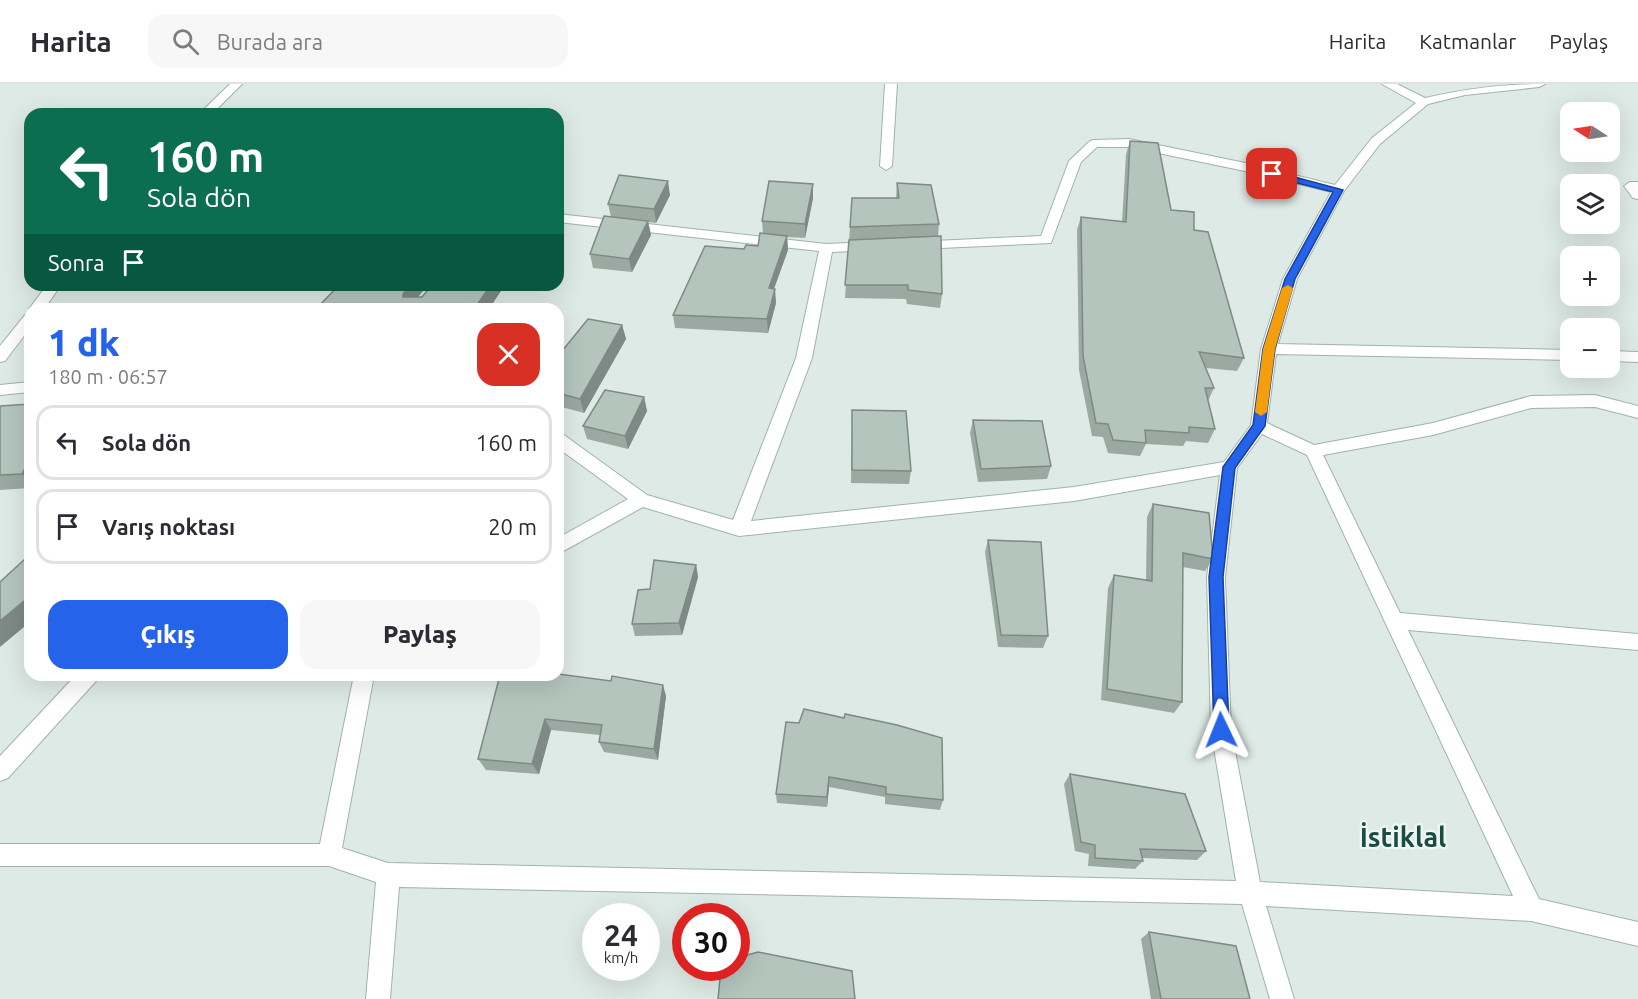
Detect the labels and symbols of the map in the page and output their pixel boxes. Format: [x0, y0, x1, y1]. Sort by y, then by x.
north arrow [1560, 102, 1620, 162]
pin [1246, 148, 1297, 199]
position arrow [1189, 698, 1253, 762]
district label: İstiklal [1360, 821, 1446, 852]
speed limit sign: 30 [672, 903, 750, 981]

